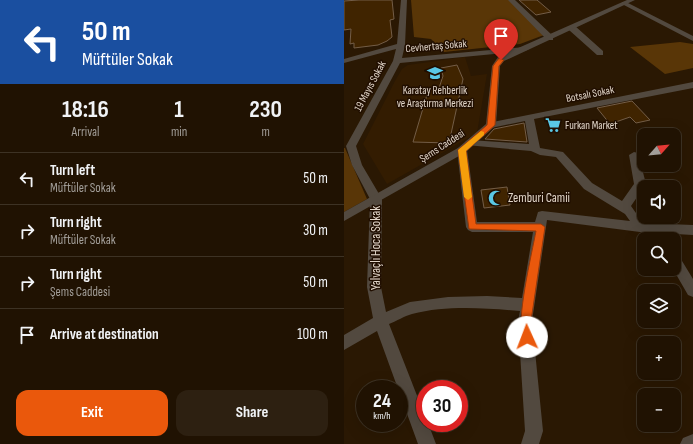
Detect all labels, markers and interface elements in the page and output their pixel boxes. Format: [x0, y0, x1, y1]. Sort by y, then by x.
text: 50 m [82, 15, 131, 48]
icon: left [16, 16, 68, 68]
pin [484, 19, 518, 60]
icon: arrive [490, 25, 512, 47]
street label: Cevhertaş Sokak [405, 37, 468, 55]
text: Müftüler Sokak [82, 49, 173, 70]
street label: 19 Mayıs Sokak [351, 58, 389, 113]
school or university icon: Karatay Rehberlik ve Araştırma Merkezi [426, 64, 444, 82]
street label: Botsalı Sokak [565, 83, 616, 105]
place label: Karatay Rehberlik ve Araştırma Merkezi [397, 84, 473, 110]
text: 18:16 [62, 95, 109, 124]
text: 1 [174, 95, 184, 124]
text: 230 [249, 95, 282, 124]
supermarket icon: Furkan Market [544, 116, 562, 134]
place label: Furkan Market [565, 119, 618, 132]
text: Arrival [71, 124, 99, 140]
text: min [171, 124, 187, 140]
text: m [261, 124, 270, 140]
street label: Şems Caddesi [417, 127, 467, 165]
north arrow [637, 128, 681, 172]
map controls [637, 128, 681, 432]
text: Turn left [50, 161, 95, 180]
icon: left [16, 168, 38, 190]
text: 50 m [303, 169, 328, 188]
text: Müftüler Sokak [50, 180, 116, 196]
button: sound [637, 180, 681, 224]
mosque icon: Zemburi Camii [487, 189, 505, 207]
place label: Zemburi Camii [508, 190, 570, 206]
street label: Yalvaçlı Hoca Sokak [368, 206, 384, 290]
text: Turn right [50, 213, 102, 232]
icon: right [16, 220, 38, 242]
text: 30 m [303, 221, 328, 240]
text: Müftüler Sokak [50, 232, 116, 248]
button: search [637, 232, 681, 276]
text: Turn right [50, 265, 102, 284]
icon: right [16, 272, 38, 294]
text: 50 m [303, 273, 328, 292]
text: Şems Caddesi [50, 284, 110, 300]
button: layers [637, 284, 681, 328]
position arrow [506, 316, 548, 358]
icon: arrive [16, 324, 38, 346]
text: Arrive at destination [50, 325, 159, 344]
text: 100 m [297, 325, 328, 344]
button: + [637, 336, 681, 380]
speed limit sign: 30 [416, 380, 468, 432]
button: − [637, 388, 681, 432]
text: 24 [373, 389, 391, 413]
button: Exit [16, 390, 168, 436]
button: Share [176, 390, 328, 436]
text: km/h [373, 410, 391, 422]

